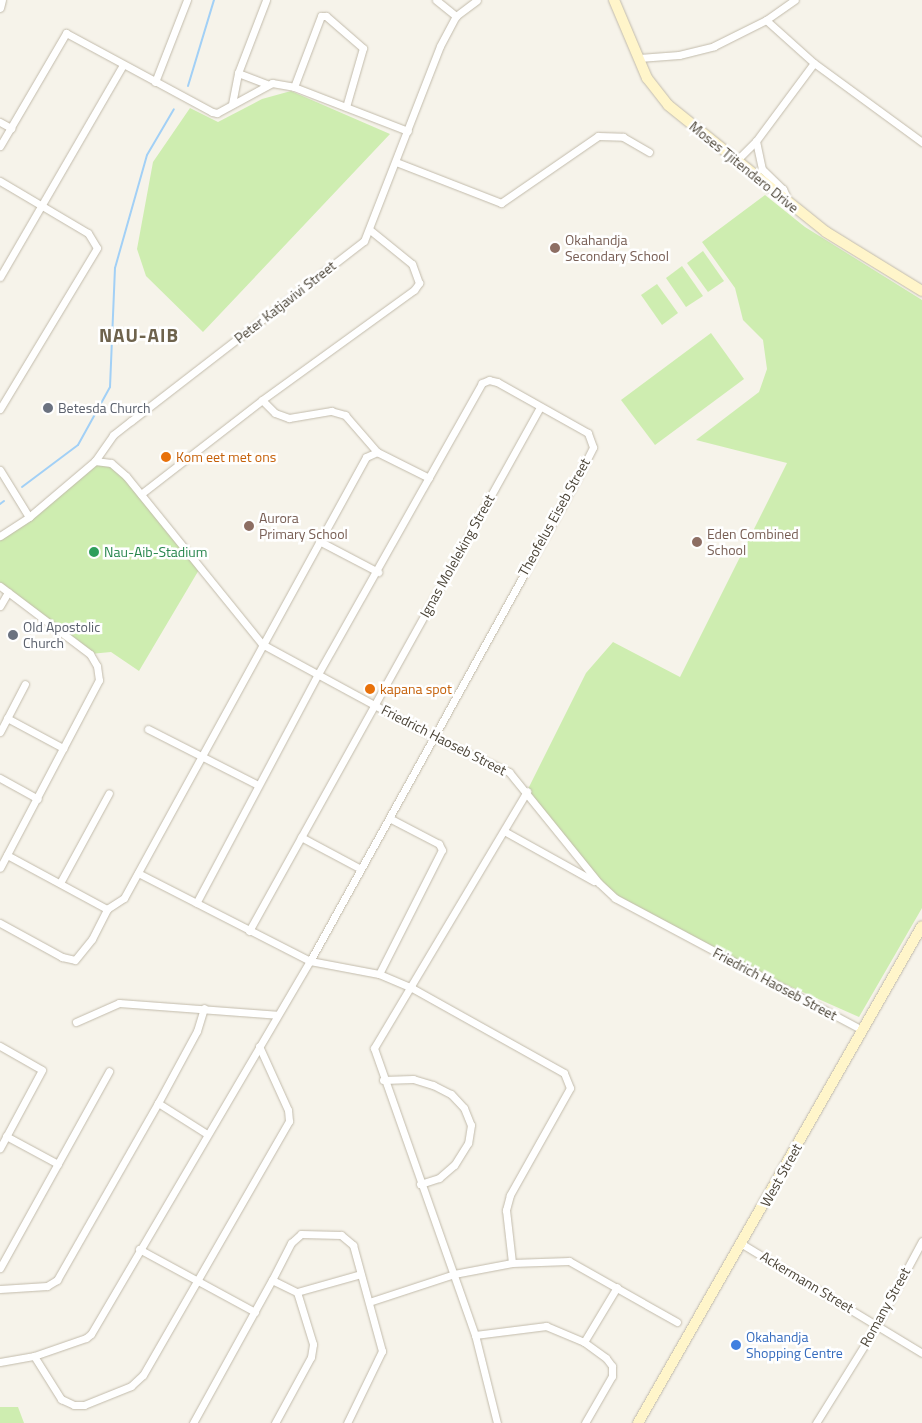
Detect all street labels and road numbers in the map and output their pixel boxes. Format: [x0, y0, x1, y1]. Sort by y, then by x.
street label: Moses Tjitendero Drive [686, 118, 802, 216]
street label: Peter Katjavivi Street [231, 257, 339, 347]
street label: Theofelus Eiseb Street [515, 455, 593, 579]
street label: Ignas Moleleking Street [416, 492, 498, 620]
street label: Friedrich Haoseb Street [379, 701, 509, 779]
street label: Friedrich Haoseb Street [710, 944, 840, 1024]
street label: West Street [757, 1140, 805, 1210]
street label: Ackermann Street [757, 1248, 857, 1316]
street label: Romany Street [856, 1264, 914, 1350]

